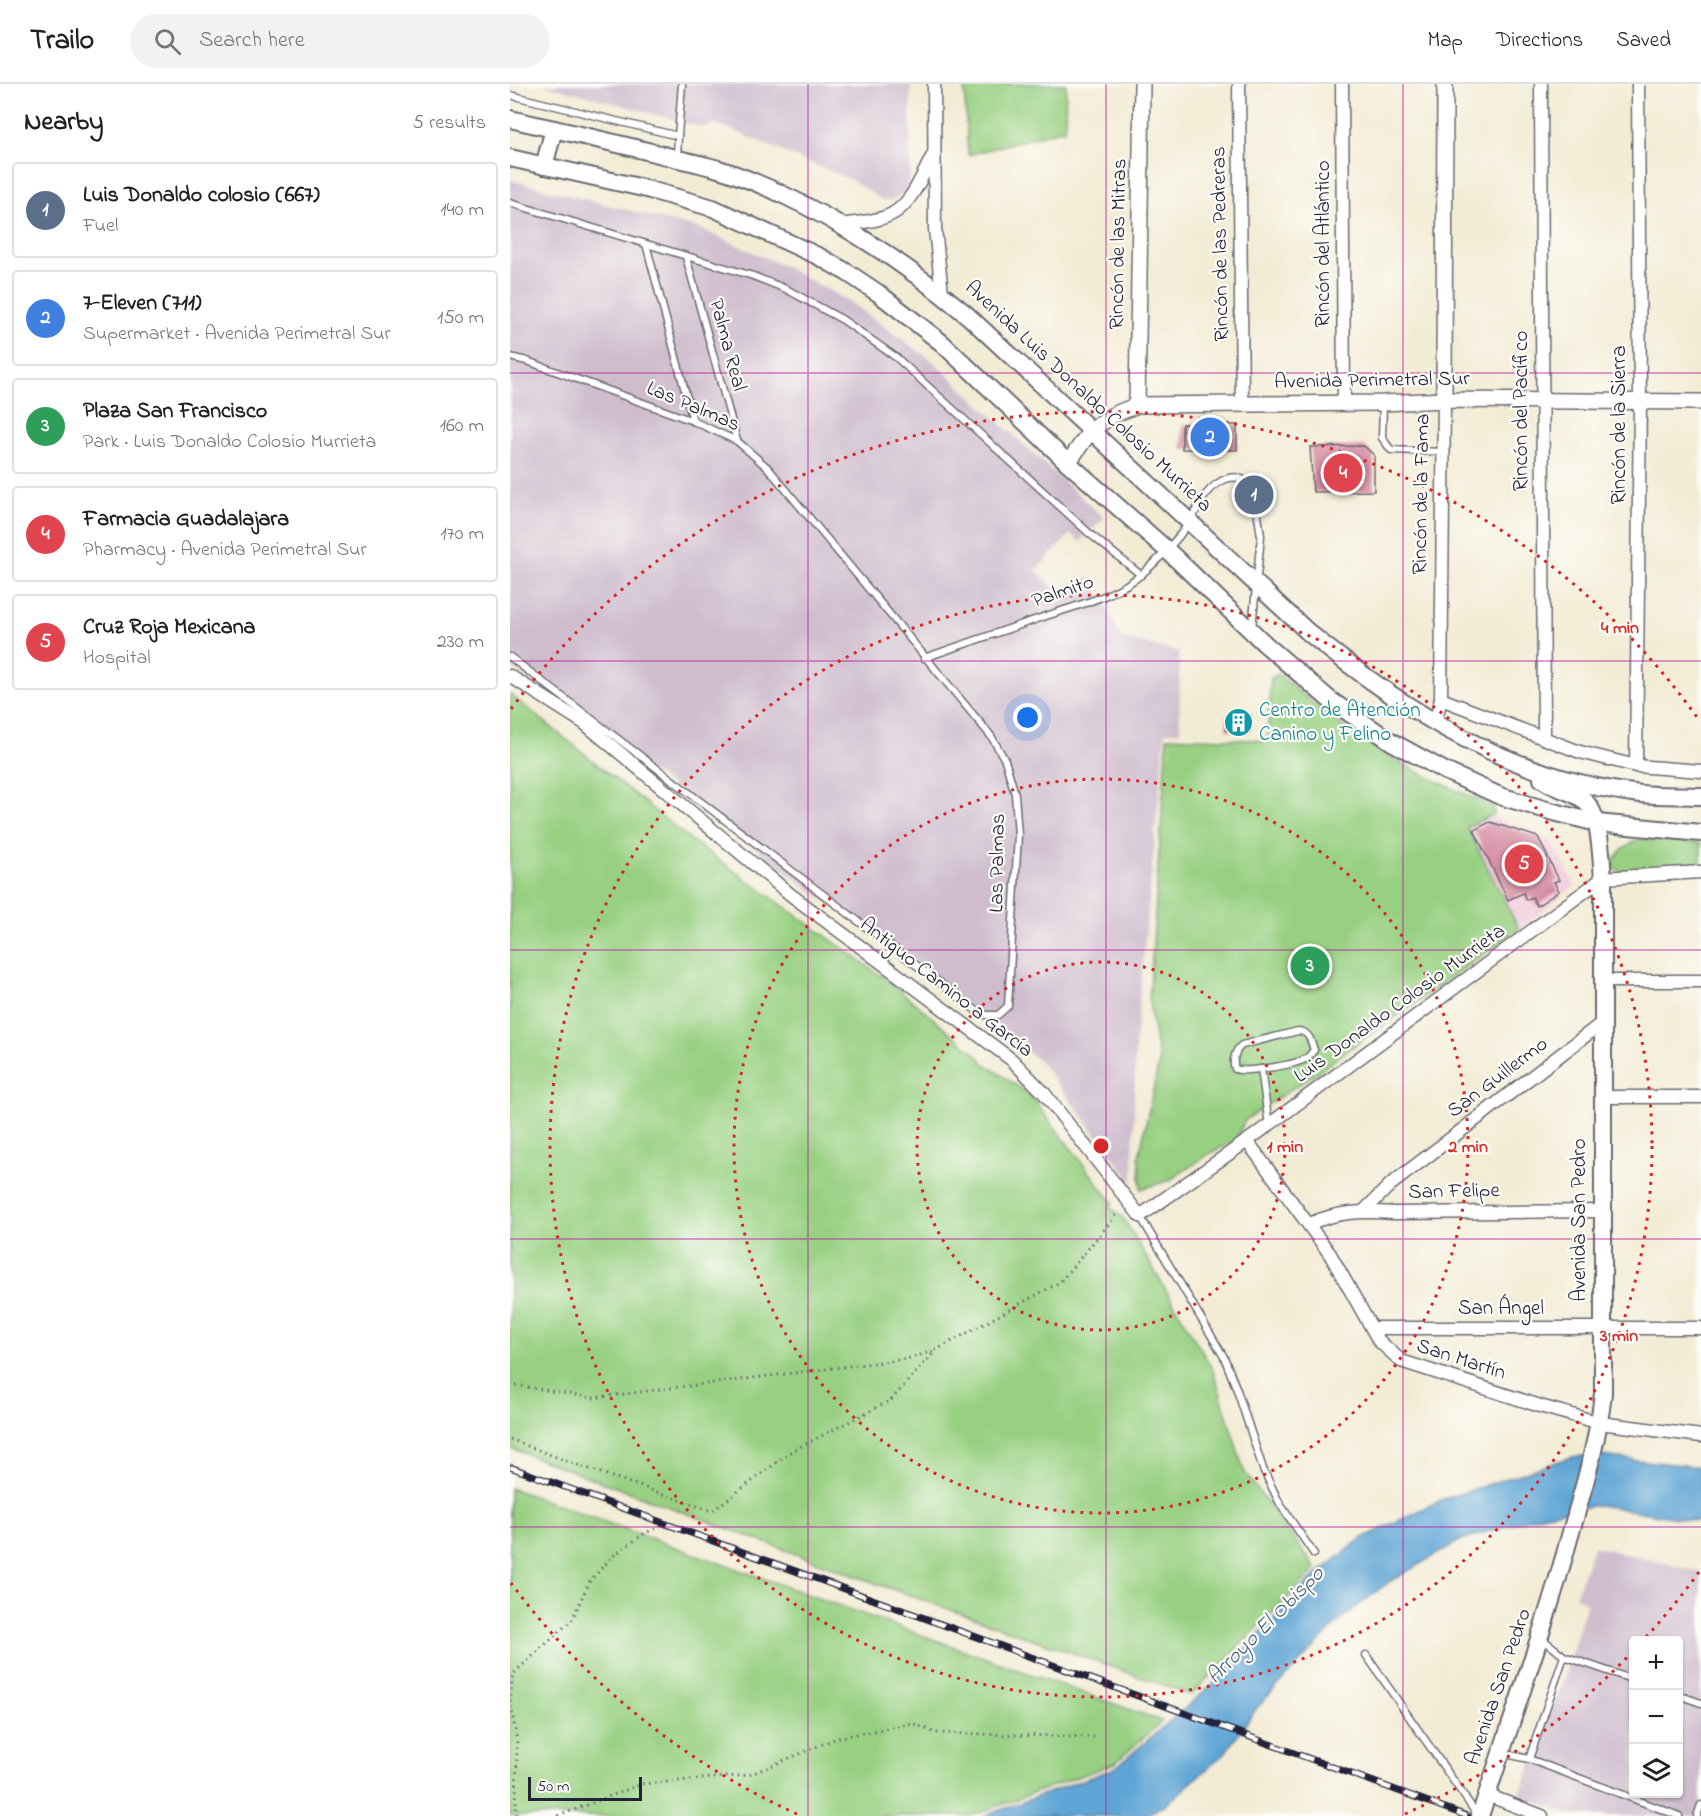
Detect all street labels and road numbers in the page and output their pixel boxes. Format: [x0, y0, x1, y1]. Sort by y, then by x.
street label: Rincón de las Pedreras [1204, 146, 1238, 342]
street label: Rincón de las Mitras [1103, 158, 1135, 330]
street label: Rincón del Atlántico [1309, 160, 1339, 328]
street label: Avenida Luis Donaldo Colosio Murrieta [958, 274, 1218, 520]
street label: Palma Real [700, 295, 754, 395]
street label: Rincón del Pacífico [1507, 331, 1537, 491]
street label: Rincón de la Sierra [1605, 345, 1635, 505]
street label: Avenida Perimetral Sur [1274, 364, 1471, 398]
street label: Las Palmas [642, 374, 744, 440]
street label: Rincón de la Fama [1406, 413, 1438, 575]
street label: Palmito [1028, 567, 1098, 617]
street label: Las Palmas [982, 813, 1014, 913]
street label: Antiguo Camino a García [852, 911, 1039, 1067]
street label: Luis Donaldo Colosio Murrieta [1288, 917, 1512, 1091]
street label: San Guillermo [1441, 1030, 1555, 1126]
street label: Avenida San Pedro [1565, 1138, 1595, 1302]
street label: San Felipe [1408, 1176, 1501, 1208]
street label: San Ángel [1458, 1293, 1544, 1326]
street label: San Martín [1413, 1331, 1509, 1389]
street label: Avenida San Pedro [1458, 1605, 1540, 1769]

